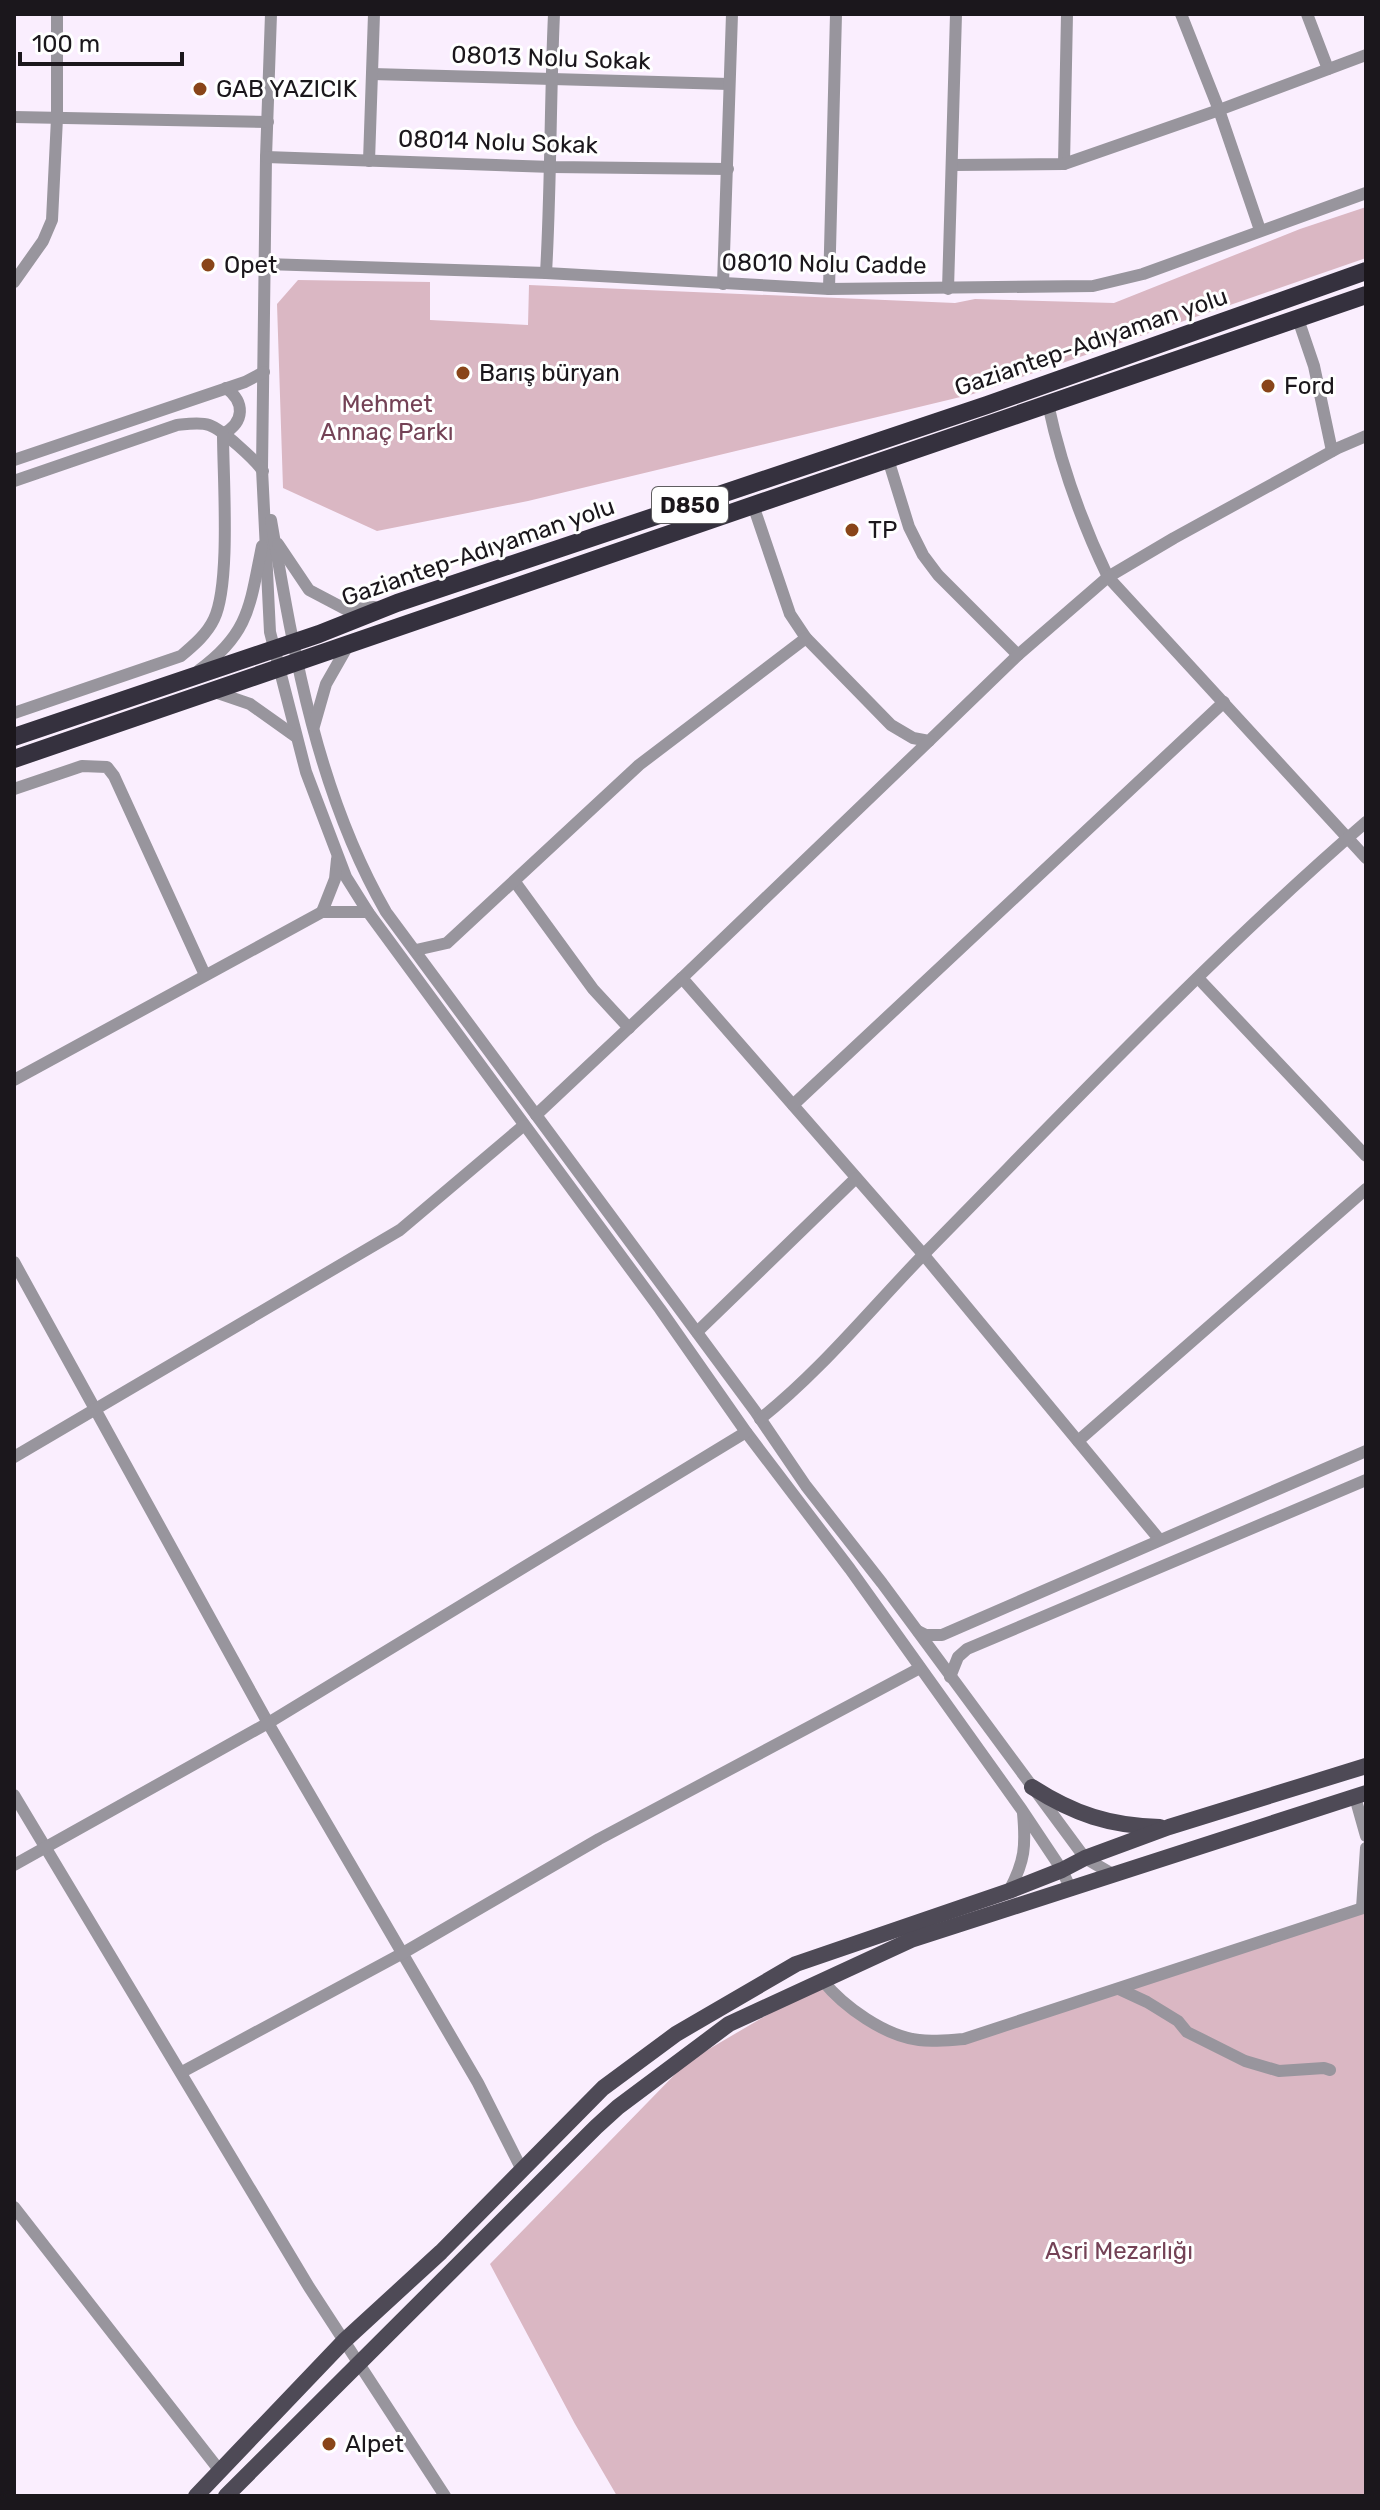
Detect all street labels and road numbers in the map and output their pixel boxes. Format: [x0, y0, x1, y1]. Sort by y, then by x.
street label: 08013 Nolu Sokak [451, 41, 652, 75]
street label: 08014 Nolu Sokak [398, 125, 599, 160]
street label: 08010 Nolu Cadde [721, 248, 927, 280]
street label: Gaziantep-Adıyaman yolu [951, 282, 1231, 402]
road number: D850 [652, 487, 728, 523]
street label: Gaziantep-Adıyaman yolu [338, 492, 618, 612]

